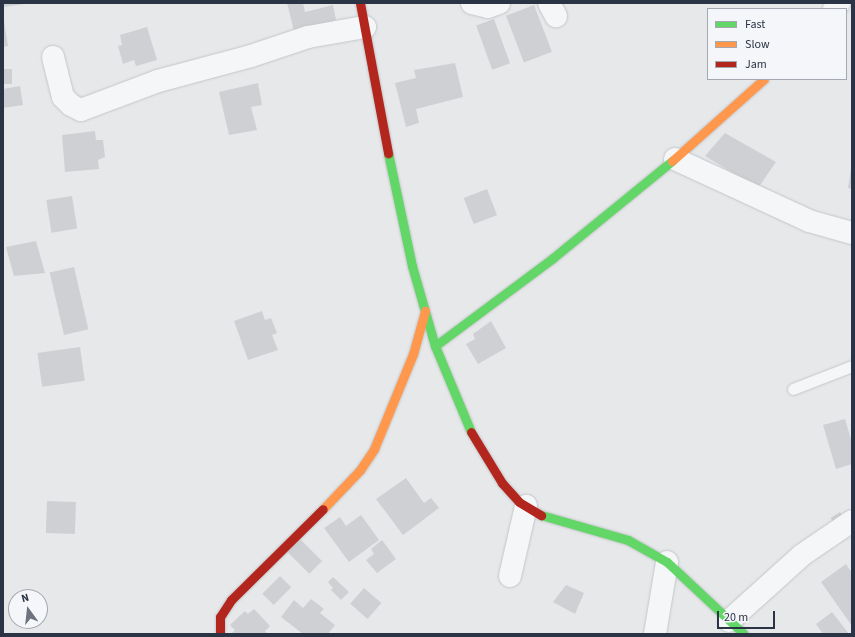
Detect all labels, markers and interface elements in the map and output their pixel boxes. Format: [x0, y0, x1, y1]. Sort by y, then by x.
legend [707, 8, 847, 80]
text: Fast [745, 16, 765, 33]
text: Slow [745, 36, 770, 53]
text: Jam [745, 56, 767, 73]
north arrow [8, 589, 48, 629]
text: N [20, 590, 30, 606]
scale bar [719, 603, 777, 629]
text: 20 m [724, 609, 748, 626]

